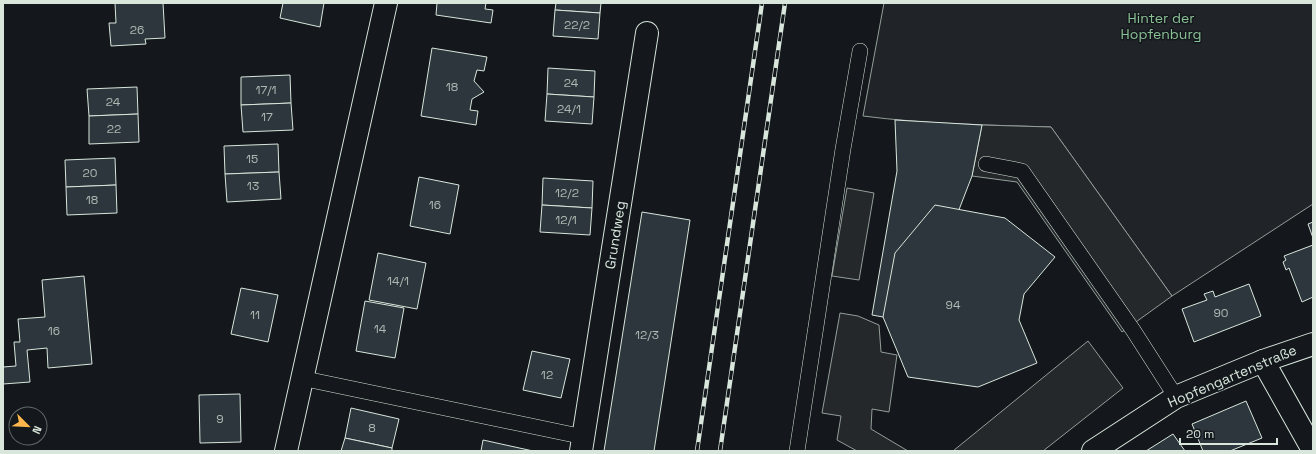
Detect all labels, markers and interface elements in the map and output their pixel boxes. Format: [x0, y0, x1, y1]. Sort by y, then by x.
park label: Hinter der Hopfenburg [1121, 9, 1201, 43]
house number: 22/2 [564, 17, 590, 33]
house number: 26 [130, 22, 144, 38]
house number: 24 [564, 75, 579, 91]
house number: 18 [446, 79, 458, 95]
house number: 17/1 [255, 82, 277, 98]
house number: 24 [106, 94, 121, 110]
house number: 24/1 [557, 101, 581, 117]
house number: 17 [261, 109, 273, 125]
house number: 22 [107, 121, 121, 137]
house number: 15 [246, 151, 258, 167]
house number: 20 [83, 165, 97, 181]
house number: 13 [247, 178, 259, 194]
house number: 12/2 [555, 185, 579, 201]
house number: 18 [86, 192, 98, 208]
house number: 16 [429, 197, 441, 213]
street label: Grundweg [601, 199, 629, 271]
house number: 12/1 [555, 212, 577, 228]
house number: 14/1 [387, 273, 409, 289]
house number: 94 [946, 297, 961, 313]
house number: 90 [1213, 305, 1229, 321]
house number: 11 [250, 307, 260, 323]
house number: 14 [374, 321, 387, 337]
house number: 16 [48, 323, 60, 339]
house number: 12/3 [635, 327, 659, 343]
street label: Hopfengartenstraße [1165, 341, 1299, 411]
house number: 12 [541, 367, 553, 383]
north arrow [8, 406, 48, 446]
house number: 9 [216, 411, 224, 427]
house number: 8 [368, 420, 376, 436]
scale bar [1180, 420, 1277, 446]
text: N [29, 424, 45, 436]
text: 20 m [1186, 426, 1214, 442]

